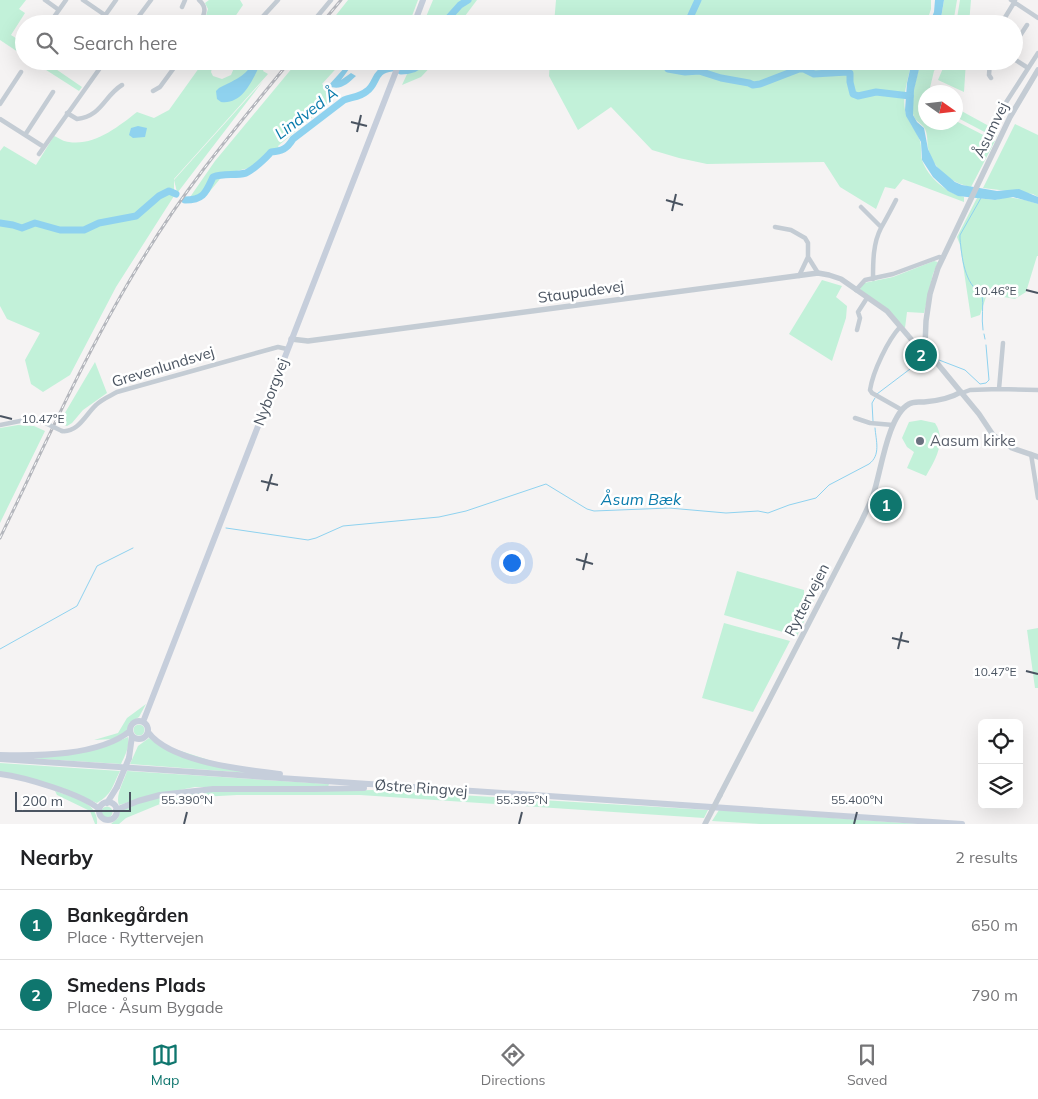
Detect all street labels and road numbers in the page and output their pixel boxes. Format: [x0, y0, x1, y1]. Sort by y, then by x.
street label: Åsumvej [968, 98, 1012, 161]
street label: Staupudevej [537, 276, 625, 307]
street label: Grevenlundsvej [109, 342, 216, 391]
street label: Nyborgvej [249, 355, 292, 428]
street label: Ryttervejen [780, 560, 833, 639]
street label: Østre Ringvej [374, 775, 468, 800]

